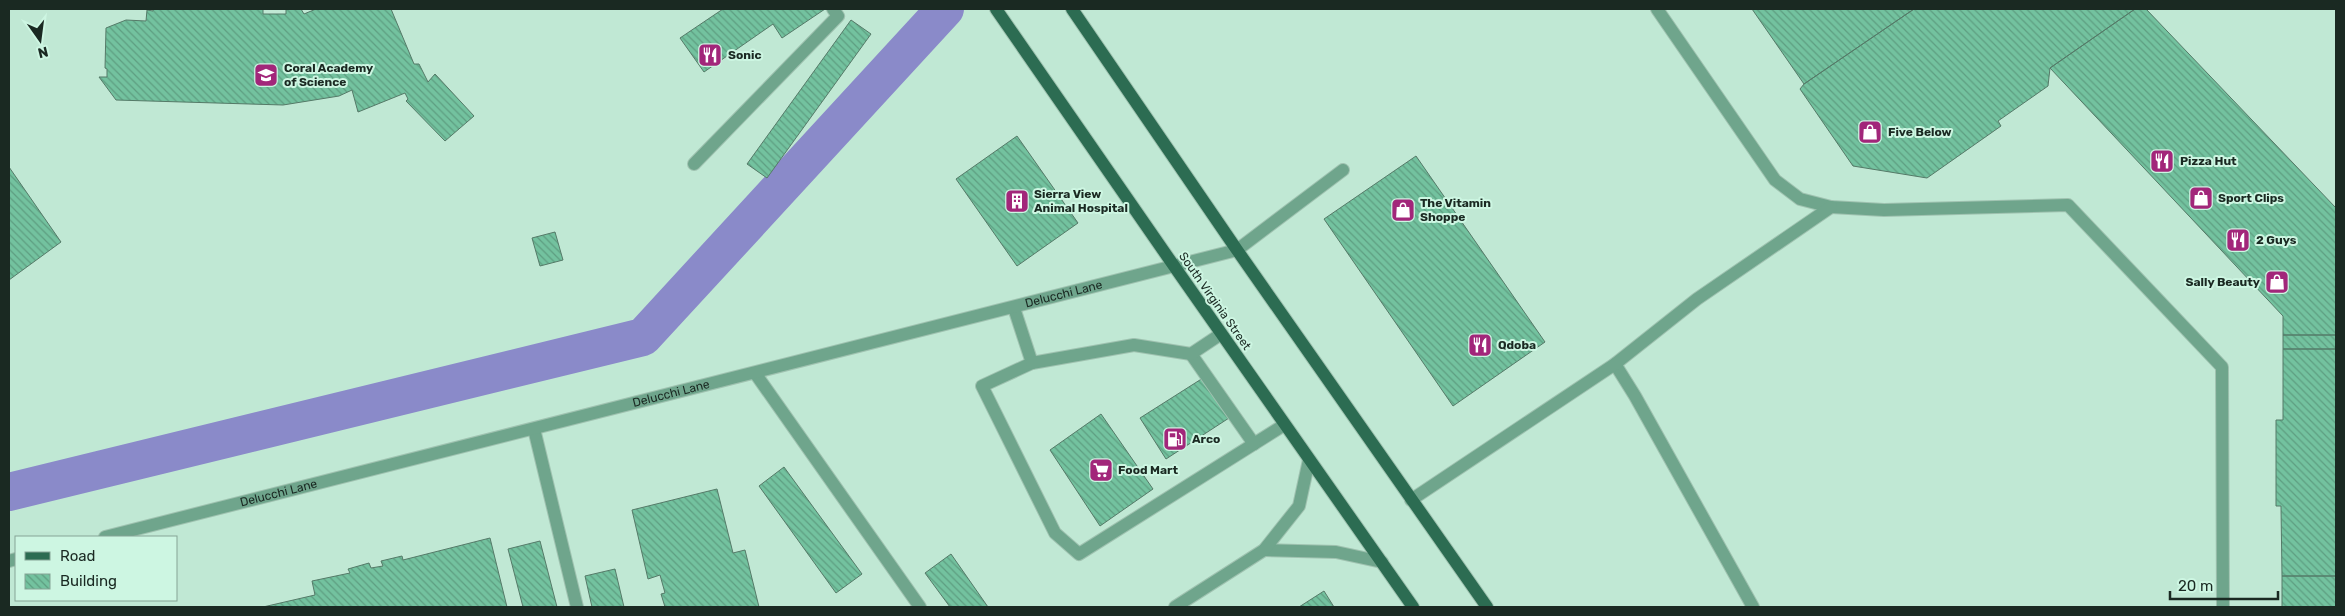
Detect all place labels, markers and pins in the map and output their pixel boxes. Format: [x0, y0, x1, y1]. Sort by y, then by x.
restaurant icon: Sonic [697, 42, 723, 68]
place label: Sonic [728, 48, 762, 62]
place label: Coral Academy of Science [284, 61, 373, 89]
school or university icon: Coral Academy of Science [253, 62, 279, 88]
shop icon: Five Below [1857, 119, 1883, 145]
place label: Five Below [1888, 125, 1952, 139]
restaurant icon: Pizza Hut [2149, 148, 2175, 174]
place label: Pizza Hut [2180, 154, 2237, 168]
shop icon: Sport Clips [2188, 185, 2214, 211]
place label: Sierra View Animal Hospital [1034, 187, 1128, 215]
building icon: Sierra View Animal Hospital [1004, 188, 1030, 214]
place label: Sport Clips [2218, 191, 2284, 205]
place label: The Vitamin Shoppe [1420, 196, 1491, 224]
shop icon: The Vitamin Shoppe [1390, 197, 1416, 223]
restaurant icon: 2 Guys [2225, 227, 2251, 253]
place label: 2 Guys [2256, 233, 2297, 247]
shop icon: Sally Beauty [2264, 269, 2290, 295]
place label: Sally Beauty [2186, 275, 2260, 289]
restaurant icon: Qdoba [1467, 332, 1493, 358]
place label: Qdoba [1498, 338, 1536, 352]
fuel station icon: Arco [1162, 426, 1188, 452]
place label: Arco [1192, 432, 1220, 446]
supermarket icon: Food Mart [1088, 457, 1114, 483]
place label: Food Mart [1118, 463, 1179, 477]

